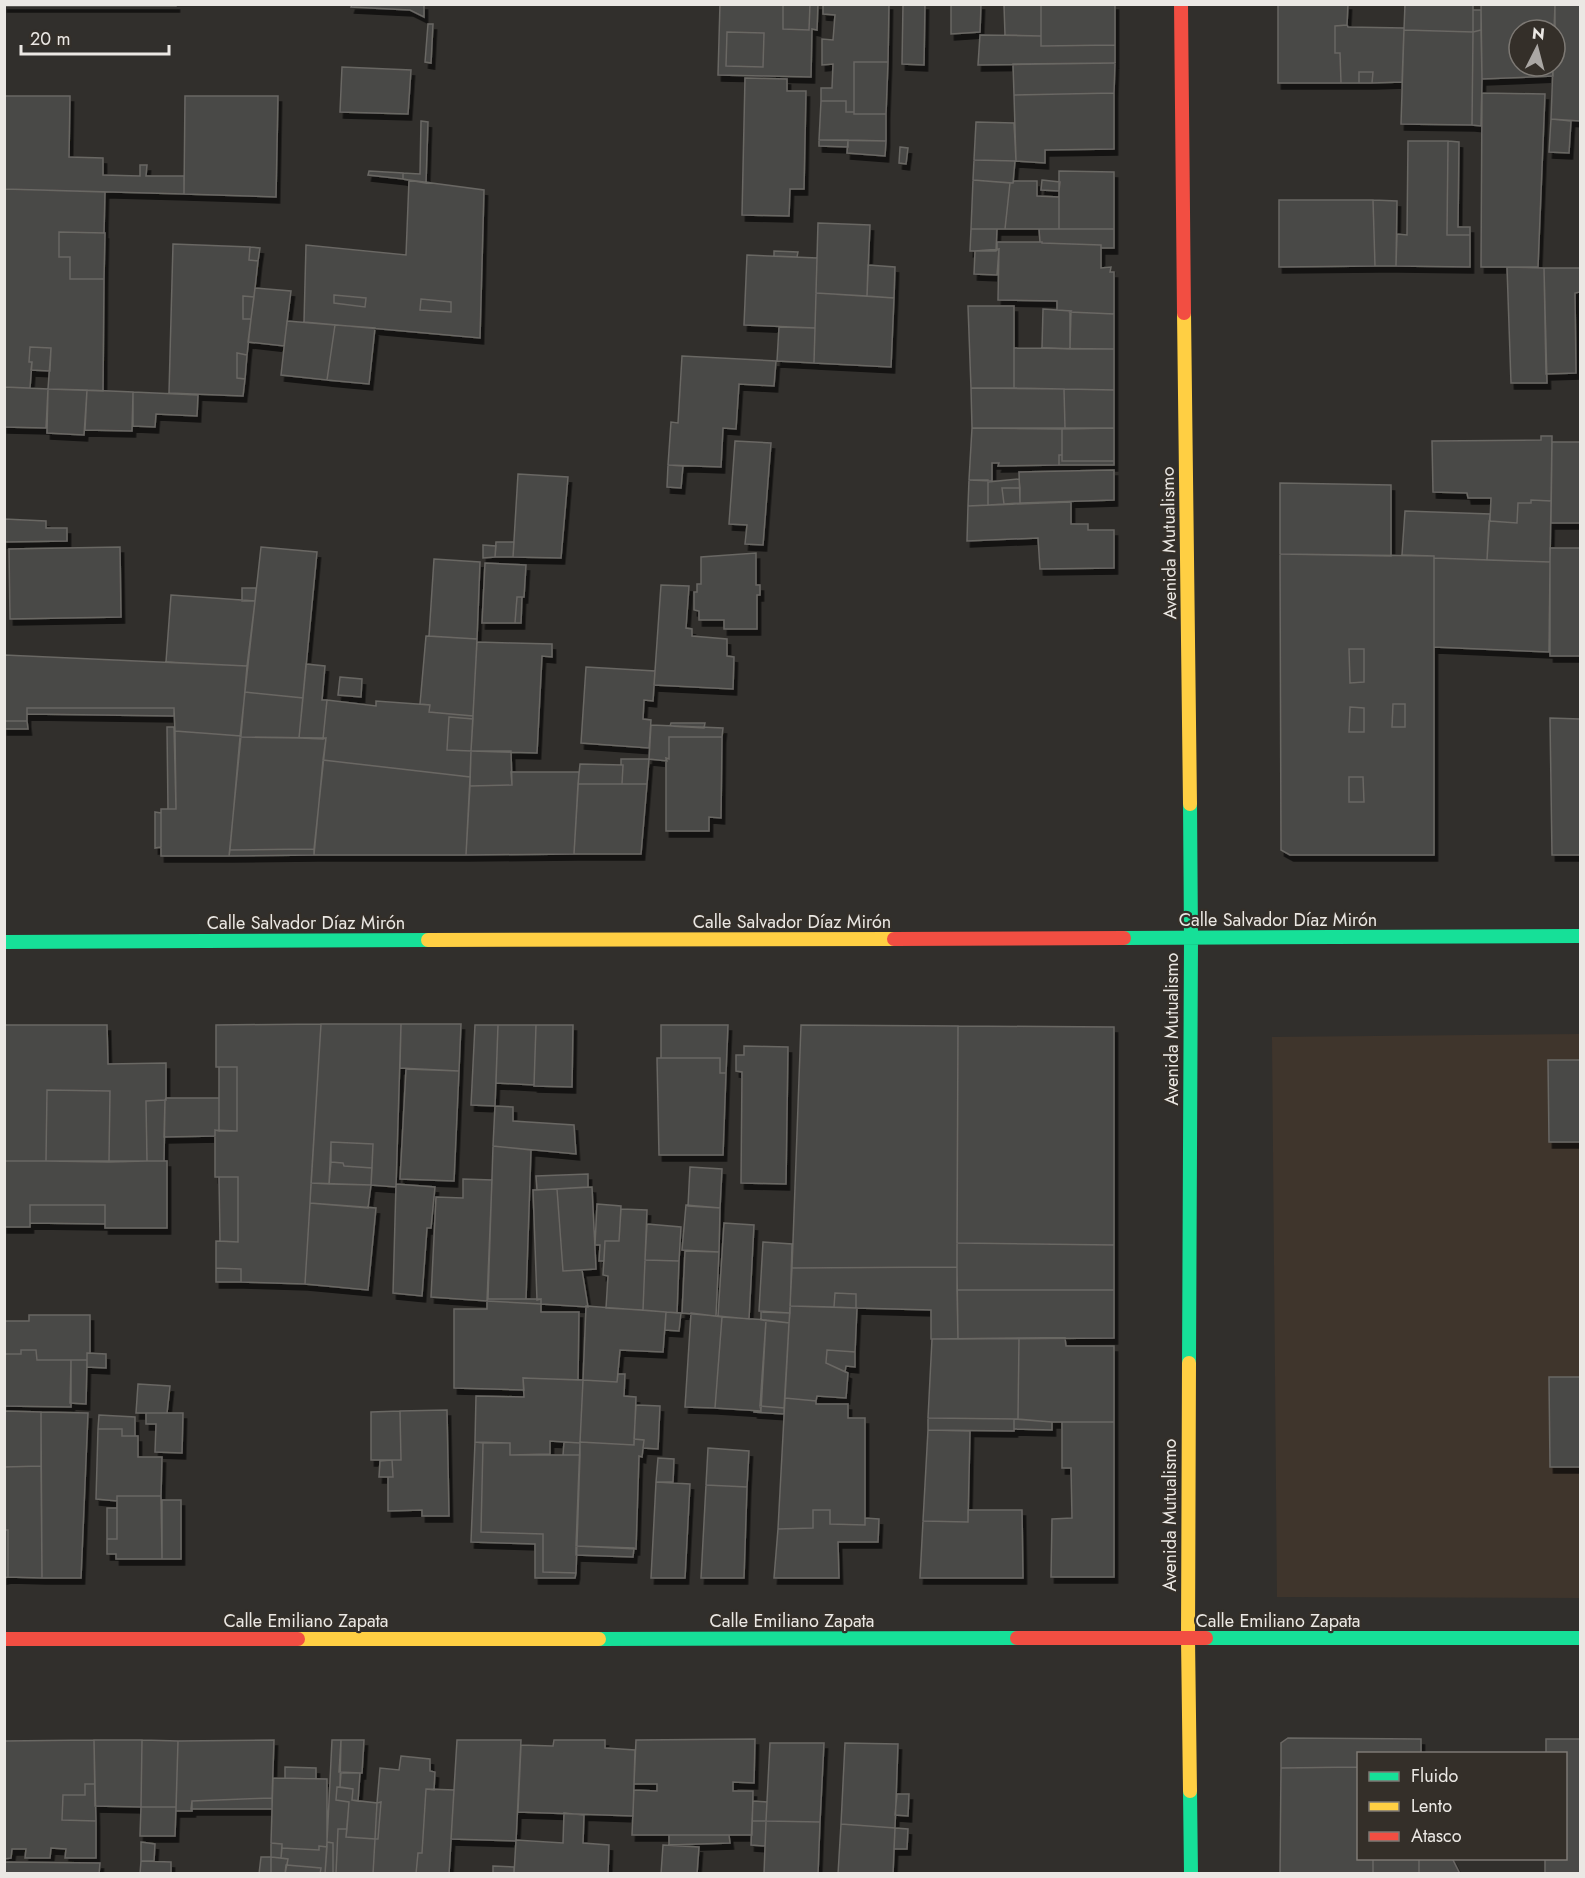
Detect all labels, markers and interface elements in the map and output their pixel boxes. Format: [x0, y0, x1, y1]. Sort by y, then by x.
scale bar [21, 18, 170, 56]
north arrow [1507, 18, 1567, 78]
text: N [1531, 21, 1546, 46]
text: 20 m [30, 26, 70, 52]
street label: Avenida Mutualismo [1155, 466, 1183, 620]
street label: Calle Salvador Díaz Mirón [1179, 907, 1377, 933]
street label: Calle Salvador Díaz Mirón [693, 909, 891, 935]
street label: Calle Salvador Díaz Mirón [207, 910, 405, 936]
street label: Avenida Mutualismo [1159, 952, 1185, 1105]
street label: Avenida Mutualismo [1157, 1438, 1183, 1591]
street label: Calle Emiliano Zapata [223, 1608, 389, 1634]
street label: Calle Emiliano Zapata [709, 1608, 875, 1634]
street label: Calle Emiliano Zapata [1195, 1608, 1361, 1634]
legend [1357, 1752, 1567, 1860]
text: Fluido [1411, 1763, 1459, 1789]
text: Lento [1411, 1793, 1452, 1819]
text: Atasco [1411, 1823, 1462, 1849]

